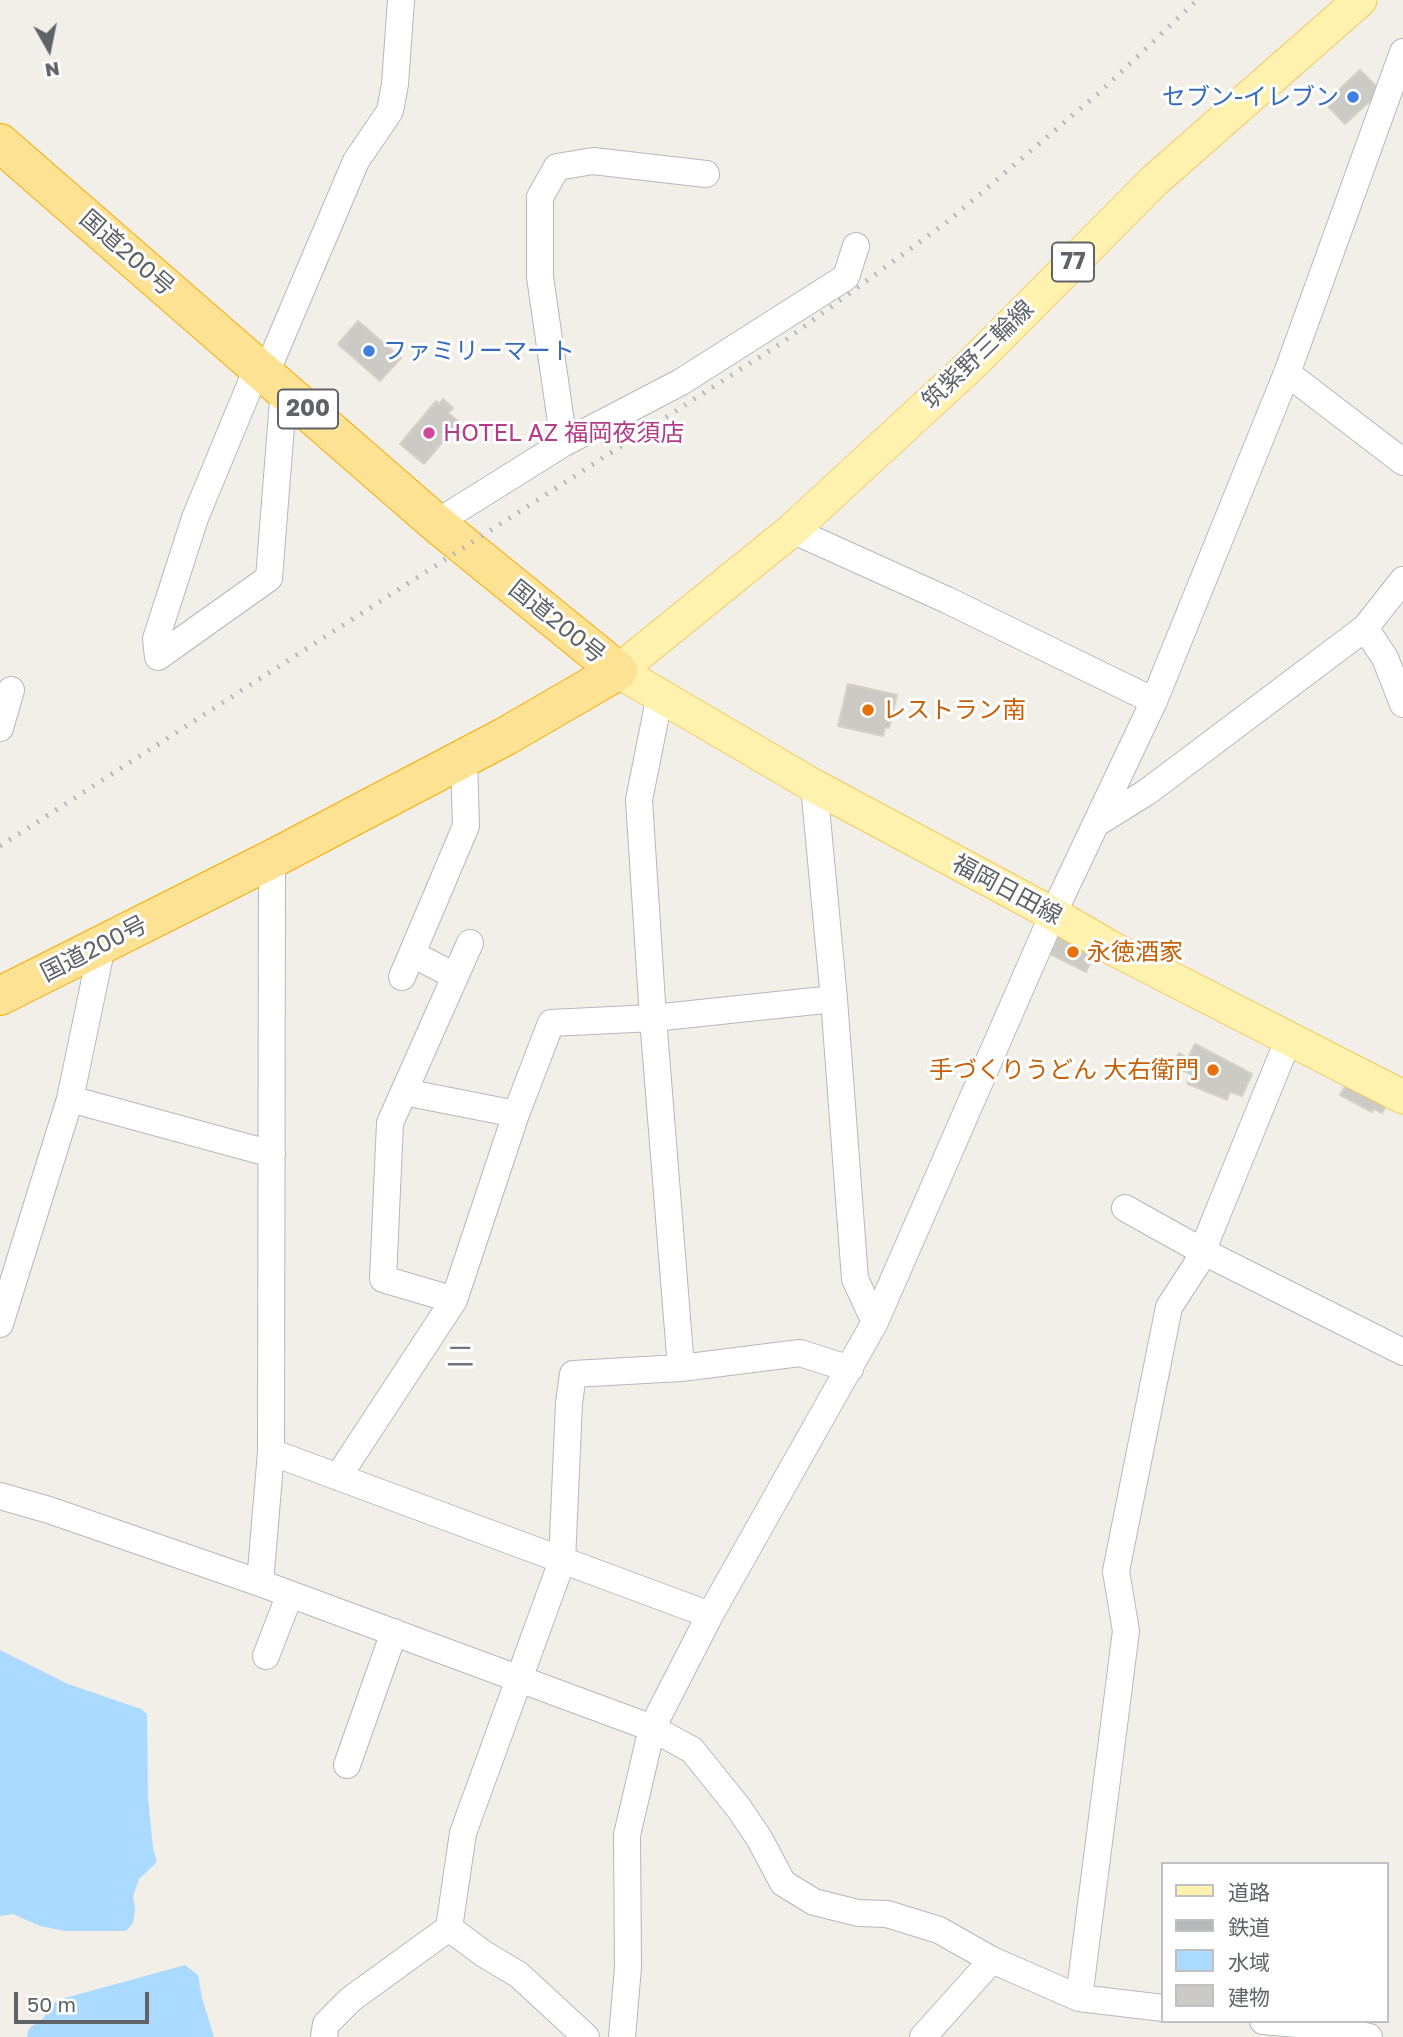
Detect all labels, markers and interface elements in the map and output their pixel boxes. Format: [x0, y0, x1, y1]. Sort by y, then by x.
north arrow [14, 14, 84, 84]
text: N [43, 58, 61, 83]
place label: セブン-イレブン [1162, 83, 1339, 111]
marker: セブン-イレブン [1345, 89, 1361, 105]
street label: 国道200号 [74, 204, 180, 302]
road number: 77 [1052, 243, 1094, 282]
street label: 筑紫野三輪線 [916, 295, 1040, 415]
place label: ファミリーマート [383, 337, 575, 365]
marker: ファミリーマート [361, 343, 377, 359]
road number: 200 [278, 390, 338, 428]
place label: HOTEL AZ 福岡夜須店 [443, 419, 684, 447]
marker: HOTEL AZ 福岡夜須店 [421, 425, 437, 441]
street label: 国道200号 [503, 574, 611, 670]
place label: レストラン南 [882, 696, 1026, 724]
marker: レストラン南 [860, 702, 876, 718]
street label: 福岡日田線 [947, 849, 1067, 931]
street label: 国道200号 [36, 910, 152, 988]
place label: 永徳酒家 [1087, 938, 1183, 966]
marker: 永徳酒家 [1065, 944, 1081, 960]
place label: 手づくりうどん 大右衛門 [929, 1056, 1199, 1084]
marker: 手づくりうどん 大右衛門 [1205, 1062, 1221, 1078]
district label: 二 [446, 1340, 474, 1374]
legend [1162, 1862, 1389, 2023]
text: 道路 [1228, 1879, 1270, 1905]
text: 鉄道 [1228, 1914, 1270, 1940]
text: 水域 [1228, 1949, 1270, 1975]
scale bar [18, 1978, 152, 2022]
text: 建物 [1228, 1984, 1270, 2010]
text: 50 m [27, 1991, 76, 2017]

